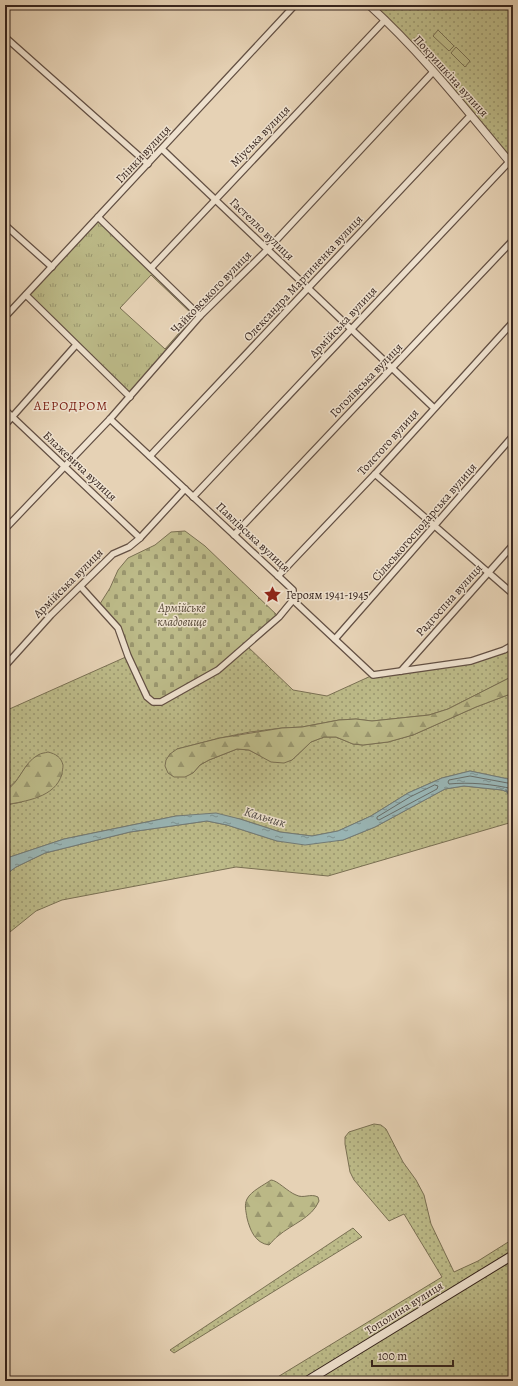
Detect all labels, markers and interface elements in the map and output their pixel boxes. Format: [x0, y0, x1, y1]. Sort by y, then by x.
street label: Покришкіна вулиця [410, 32, 492, 120]
street label: Міуська вулиця [227, 102, 294, 170]
street label: Глінки вулиця [112, 121, 174, 186]
street label: Гастелло вулиця [226, 194, 298, 264]
street label: Олександра Мартиненка вулиця [240, 211, 366, 345]
street label: Чайковського вулиця [167, 247, 255, 337]
street label: Армійська вулиця [305, 283, 381, 362]
street label: Гоголівська вулиця [326, 339, 406, 421]
district label: АЕРОДРОМ [33, 397, 108, 414]
street label: Толстого вулиця [354, 405, 422, 479]
street label: Блажевича вулиця [39, 427, 121, 505]
street label: Сільськогосподарська вулиця [368, 459, 480, 585]
street label: Павлівська вулиця [213, 499, 294, 576]
street label: Армійська вулиця [29, 545, 106, 622]
street label: Радгоспна вулиця [412, 560, 486, 640]
place icon: Героям 1941-1945 [263, 585, 283, 605]
place label: Героям 1941-1945 [286, 587, 369, 603]
park label: Армійське кладовище [157, 600, 207, 630]
water label: Кальчик [242, 803, 288, 831]
street label: Тополина вулиця [362, 1277, 446, 1338]
scale bar [372, 1342, 453, 1368]
text: 100 m [378, 1348, 407, 1364]

